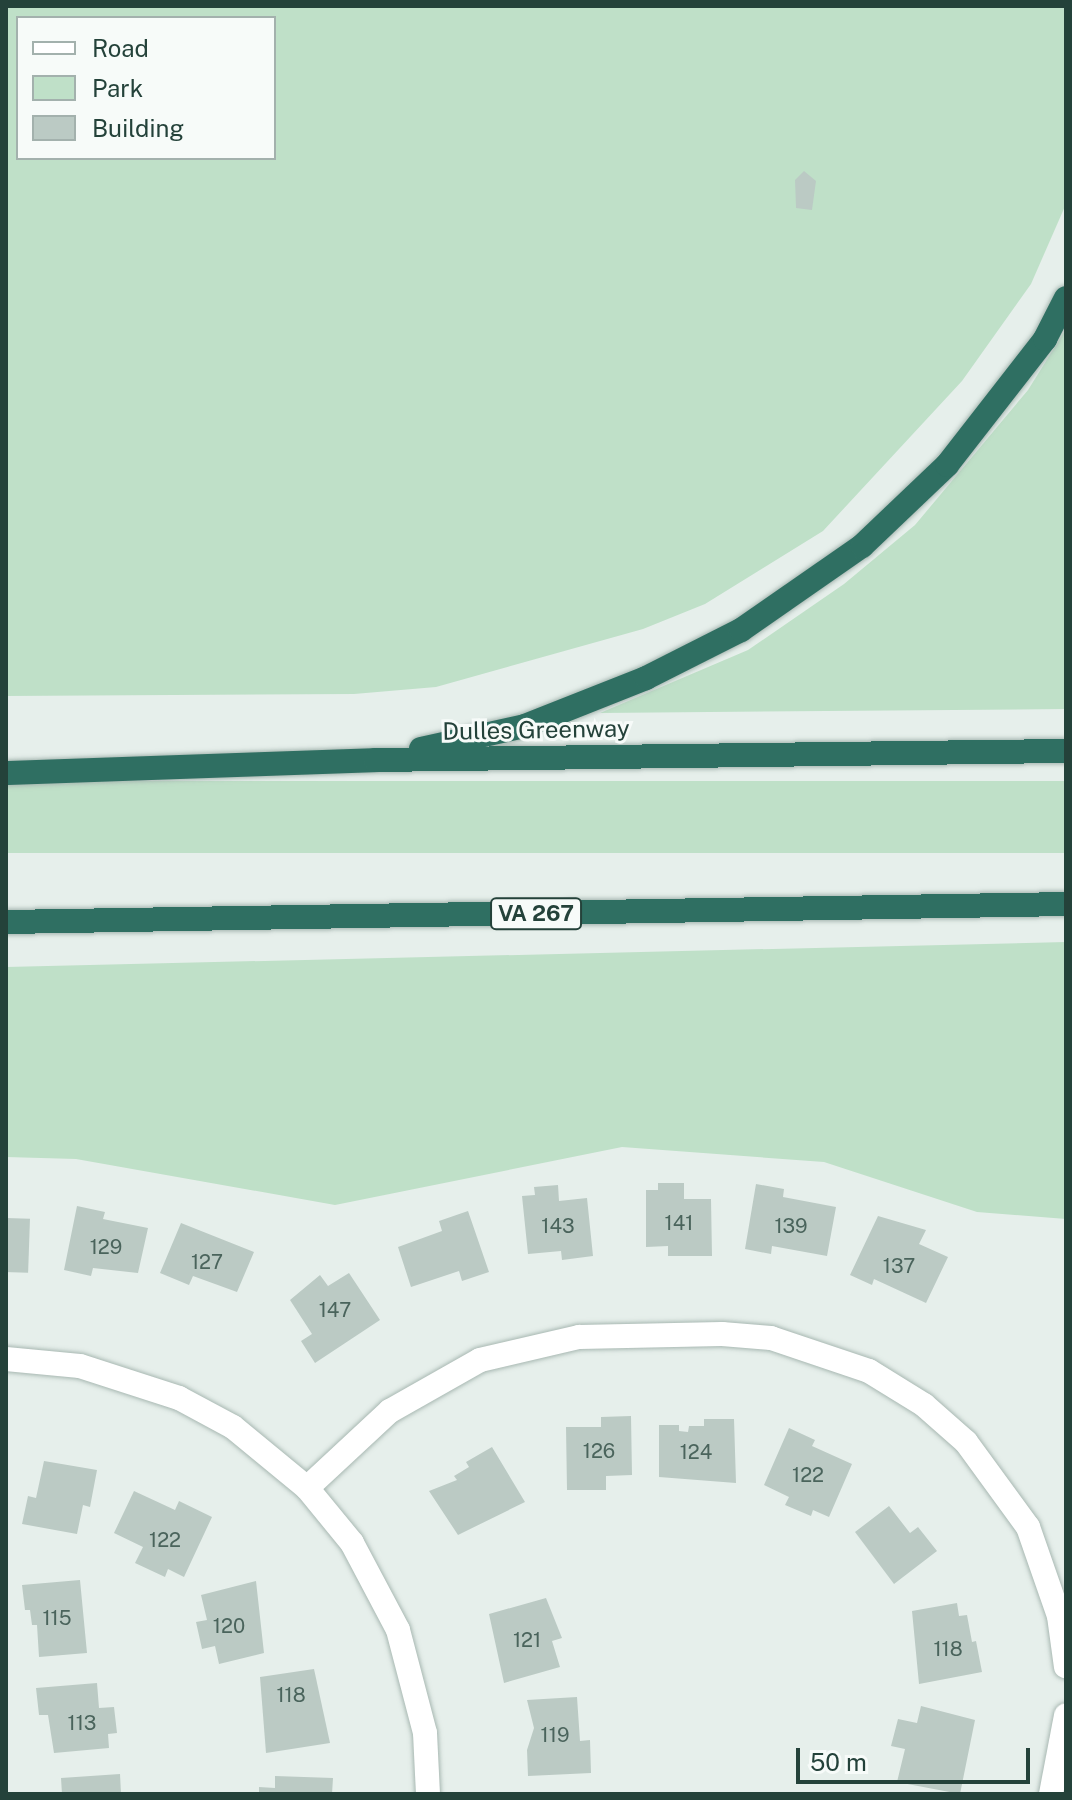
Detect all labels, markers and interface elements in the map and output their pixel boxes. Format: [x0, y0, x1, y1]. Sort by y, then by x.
legend [16, 16, 276, 160]
text: Road [92, 34, 149, 62]
text: Park [92, 74, 143, 102]
text: Building [92, 114, 184, 142]
street label: Dulles Greenway [442, 714, 630, 746]
road number: VA 267 [490, 896, 582, 932]
house number: 141 [665, 1211, 693, 1235]
house number: 143 [541, 1214, 575, 1238]
house number: 139 [774, 1214, 808, 1238]
house number: 129 [90, 1235, 122, 1259]
house number: 127 [191, 1250, 223, 1274]
house number: 137 [883, 1254, 915, 1278]
house number: 147 [319, 1298, 351, 1322]
house number: 126 [583, 1439, 615, 1463]
house number: 124 [680, 1440, 712, 1464]
house number: 122 [792, 1463, 824, 1487]
house number: 122 [149, 1528, 181, 1552]
house number: 115 [42, 1606, 72, 1630]
house number: 120 [213, 1614, 245, 1638]
house number: 121 [513, 1628, 541, 1652]
house number: 118 [933, 1637, 963, 1661]
house number: 118 [276, 1683, 306, 1707]
house number: 113 [68, 1711, 96, 1735]
house number: 119 [541, 1723, 569, 1747]
scale bar [800, 1732, 1034, 1782]
text: 50 m [810, 1748, 867, 1776]

